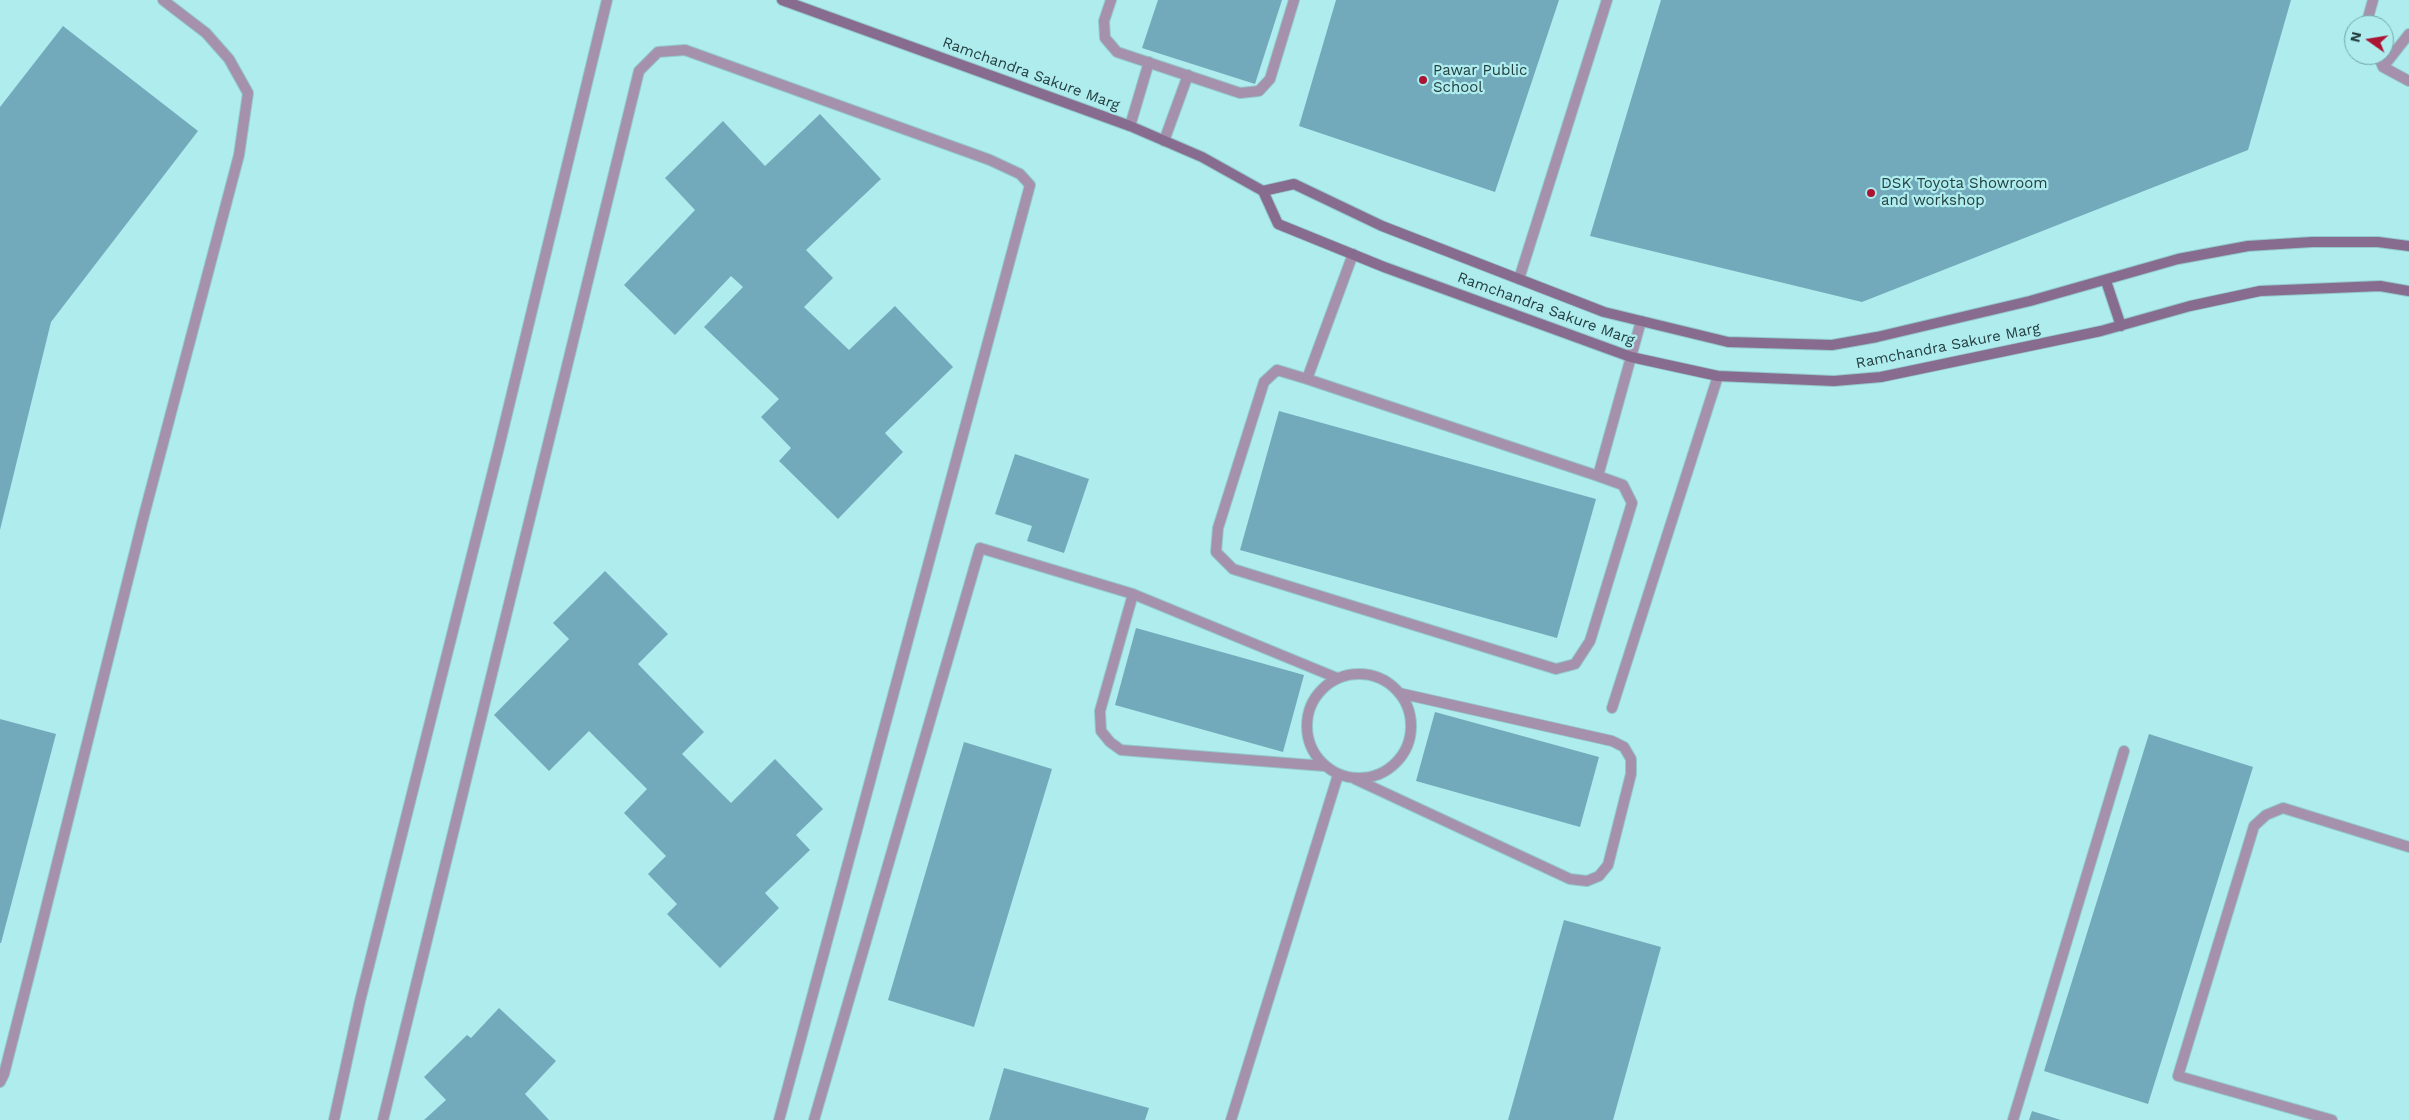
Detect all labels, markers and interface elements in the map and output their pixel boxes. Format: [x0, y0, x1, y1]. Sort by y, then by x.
north arrow [2344, 15, 2394, 65]
text: N [2346, 30, 2364, 44]
street label: Ramchandra Sakure Marg [940, 33, 1122, 115]
place label: Pawar Public School [1433, 62, 1527, 97]
marker: Pawar Public School [1417, 74, 1429, 86]
place label: DSK Toyota Showroom and workshop [1881, 175, 2047, 210]
marker: DSK Toyota Showroom and workshop [1865, 187, 1877, 199]
street label: Ramchandra Sakure Marg [1455, 268, 1637, 350]
street label: Ramchandra Sakure Marg [1854, 319, 2042, 373]

